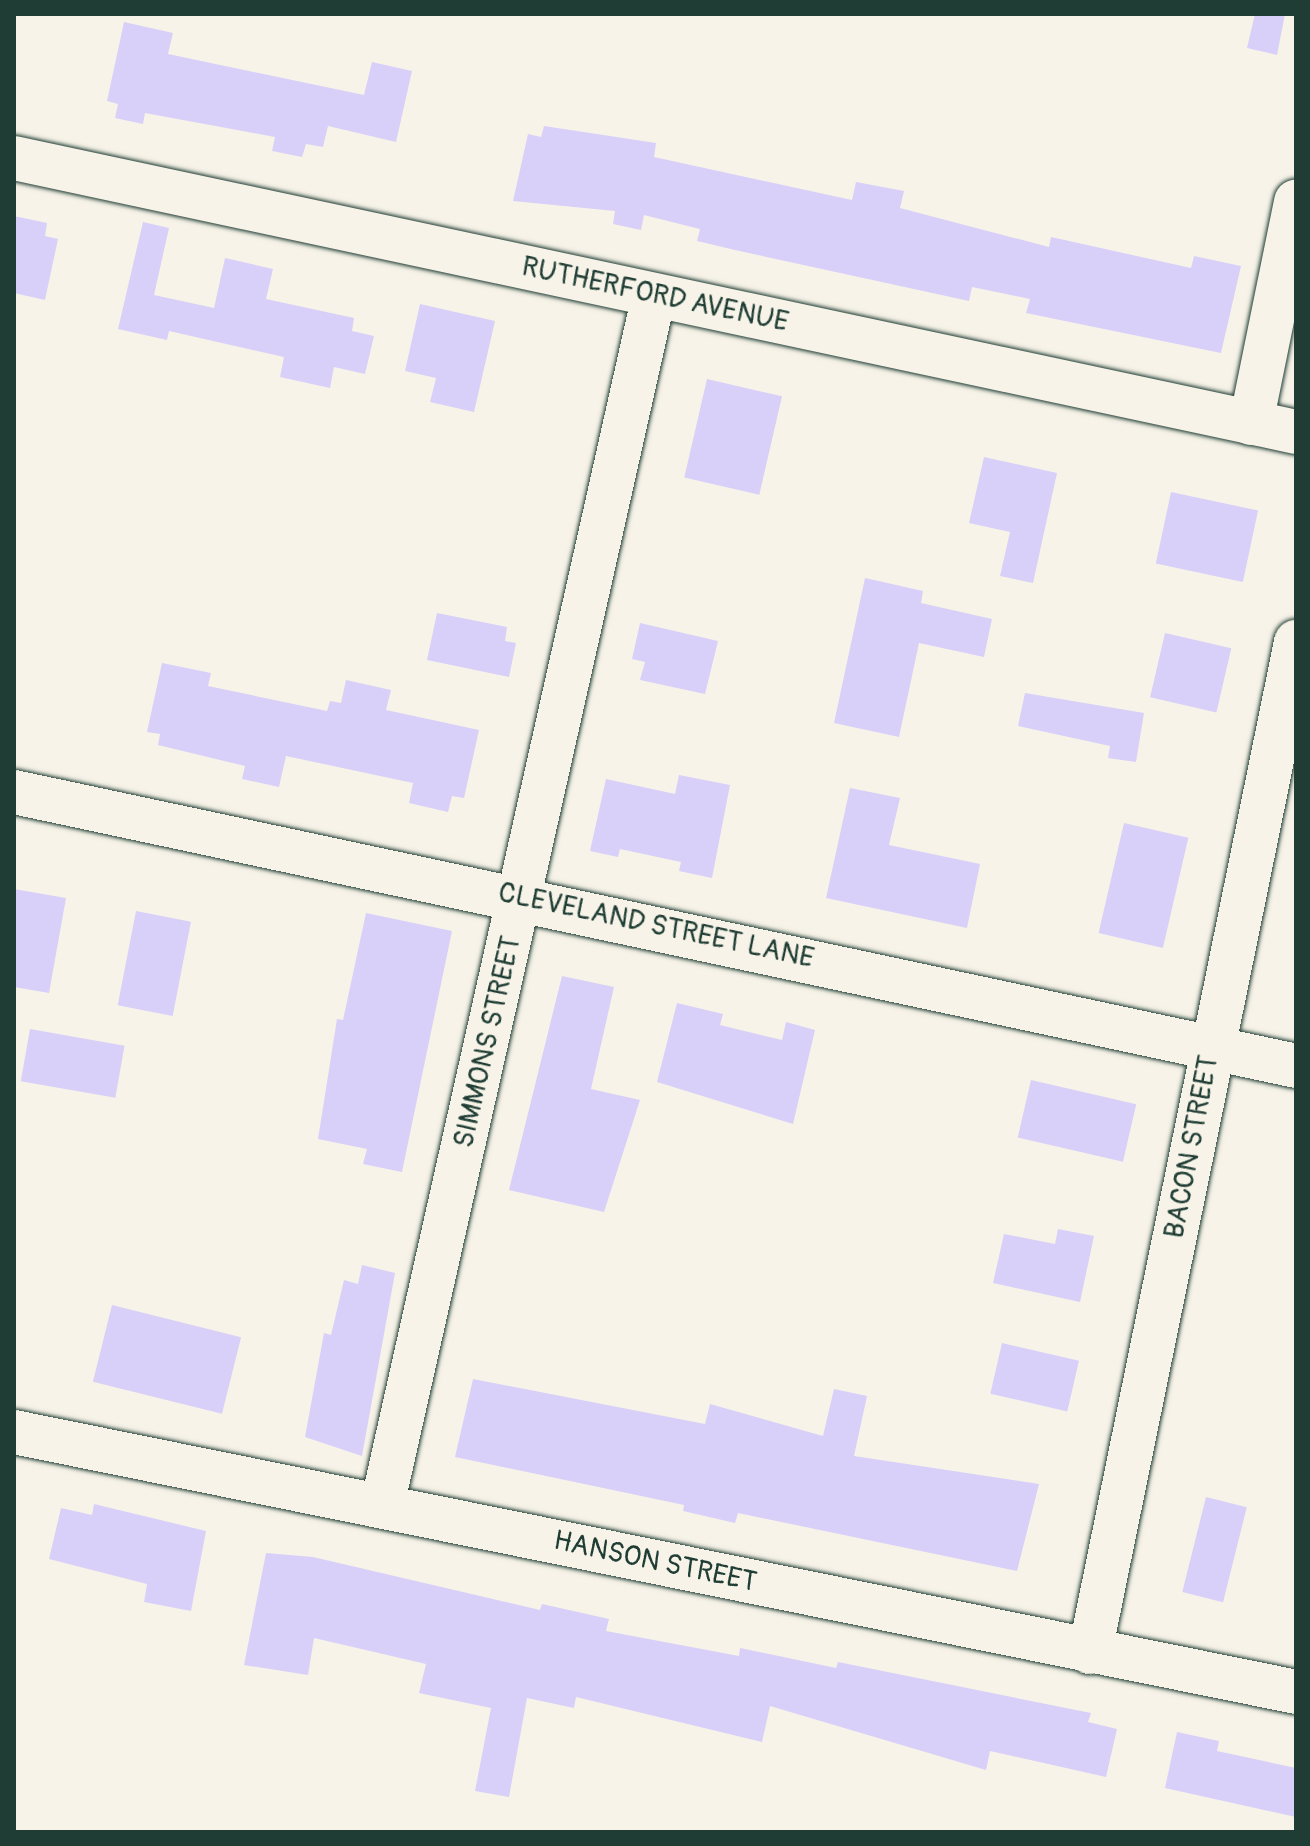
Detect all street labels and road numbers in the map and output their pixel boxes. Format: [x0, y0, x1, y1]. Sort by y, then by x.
street label: RUTHERFORD AVENUE [519, 250, 791, 340]
street label: CLEVELAND STREET LANE [495, 876, 817, 976]
street label: SIMMONS STREET [447, 933, 529, 1151]
street label: BACON STREET [1158, 1053, 1226, 1241]
street label: HANSON STREET [550, 1524, 760, 1600]

